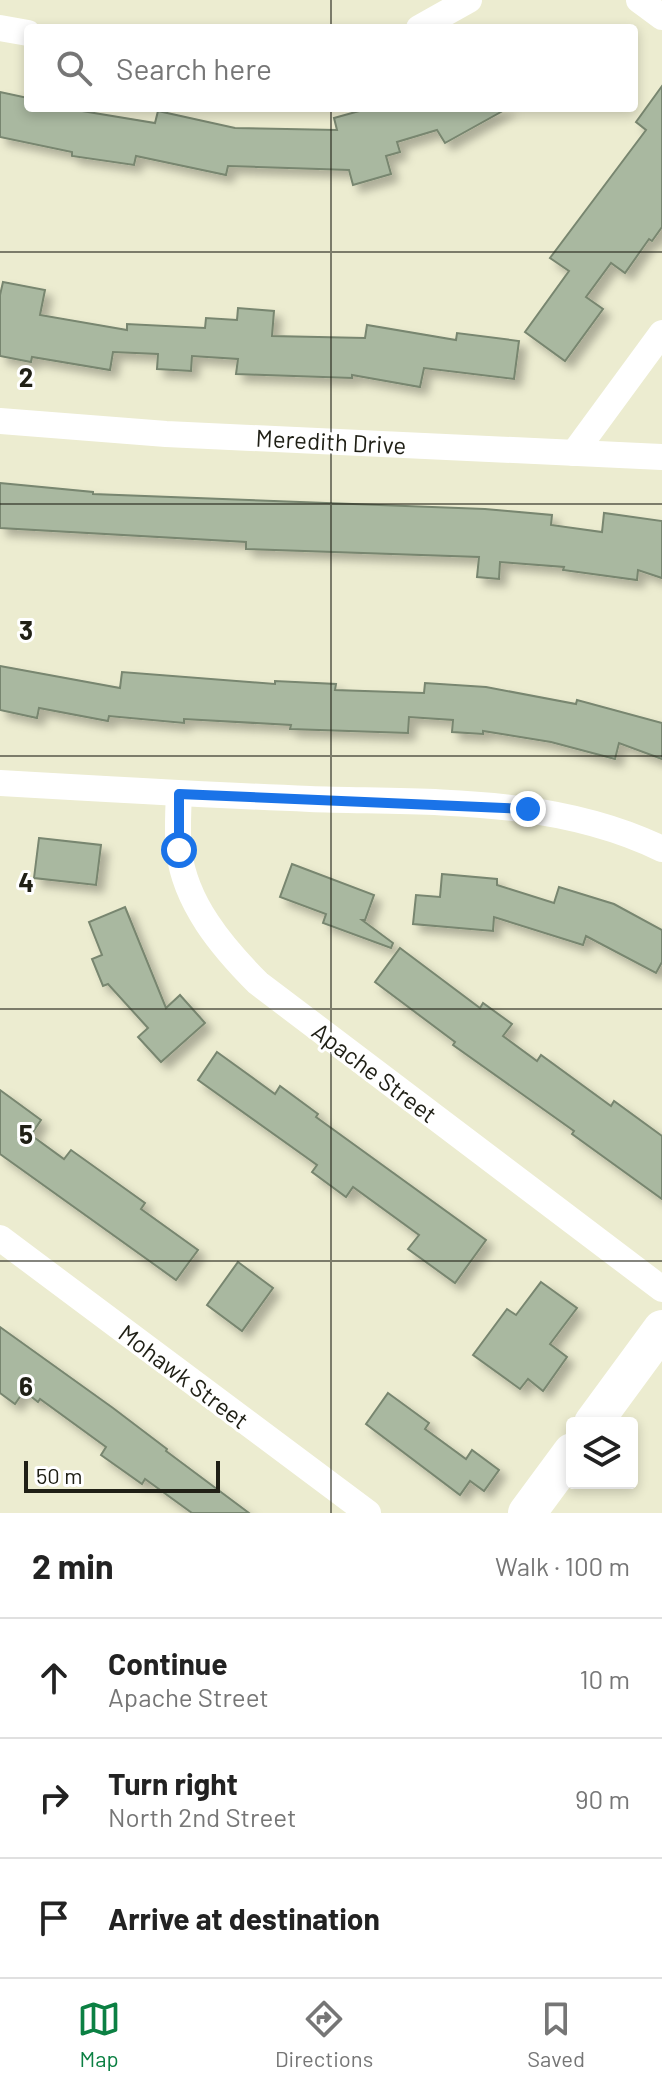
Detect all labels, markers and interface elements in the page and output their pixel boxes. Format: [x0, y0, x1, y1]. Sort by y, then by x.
search box [24, 24, 638, 112]
icon: search [52, 46, 96, 90]
text: Search here [116, 50, 272, 86]
text: 2 [19, 361, 33, 392]
street label: Meredith Drive [255, 423, 407, 459]
text: 3 [19, 614, 33, 645]
route end [510, 791, 546, 827]
route start [161, 832, 197, 868]
text: 4 [18, 866, 34, 897]
street label: Apache Street [307, 1016, 443, 1128]
text: 5 [19, 1118, 33, 1149]
street label: Mohawk Street [113, 1318, 255, 1434]
text: 6 [19, 1370, 33, 1401]
map controls [566, 1417, 638, 1489]
button: layers [566, 1417, 638, 1489]
scale bar [24, 1457, 220, 1493]
text: 50 m [36, 1462, 82, 1488]
text: 2 min [32, 1545, 114, 1586]
text: Walk · 100 m [495, 1550, 630, 1581]
text: Continue [108, 1645, 228, 1681]
icon: ahead [32, 1656, 76, 1700]
text: 10 m [580, 1663, 630, 1694]
text: Apache Street [108, 1681, 269, 1712]
text: Turn right [108, 1765, 238, 1801]
icon: right [32, 1776, 76, 1820]
text: 90 m [575, 1783, 630, 1814]
text: North 2nd Street [108, 1801, 296, 1832]
icon: arrive [32, 1896, 76, 1940]
text: Arrive at destination [108, 1900, 380, 1936]
tab: Map [77, 1997, 121, 2071]
tab: Directions [275, 1997, 373, 2071]
tab: Saved [527, 1997, 585, 2071]

